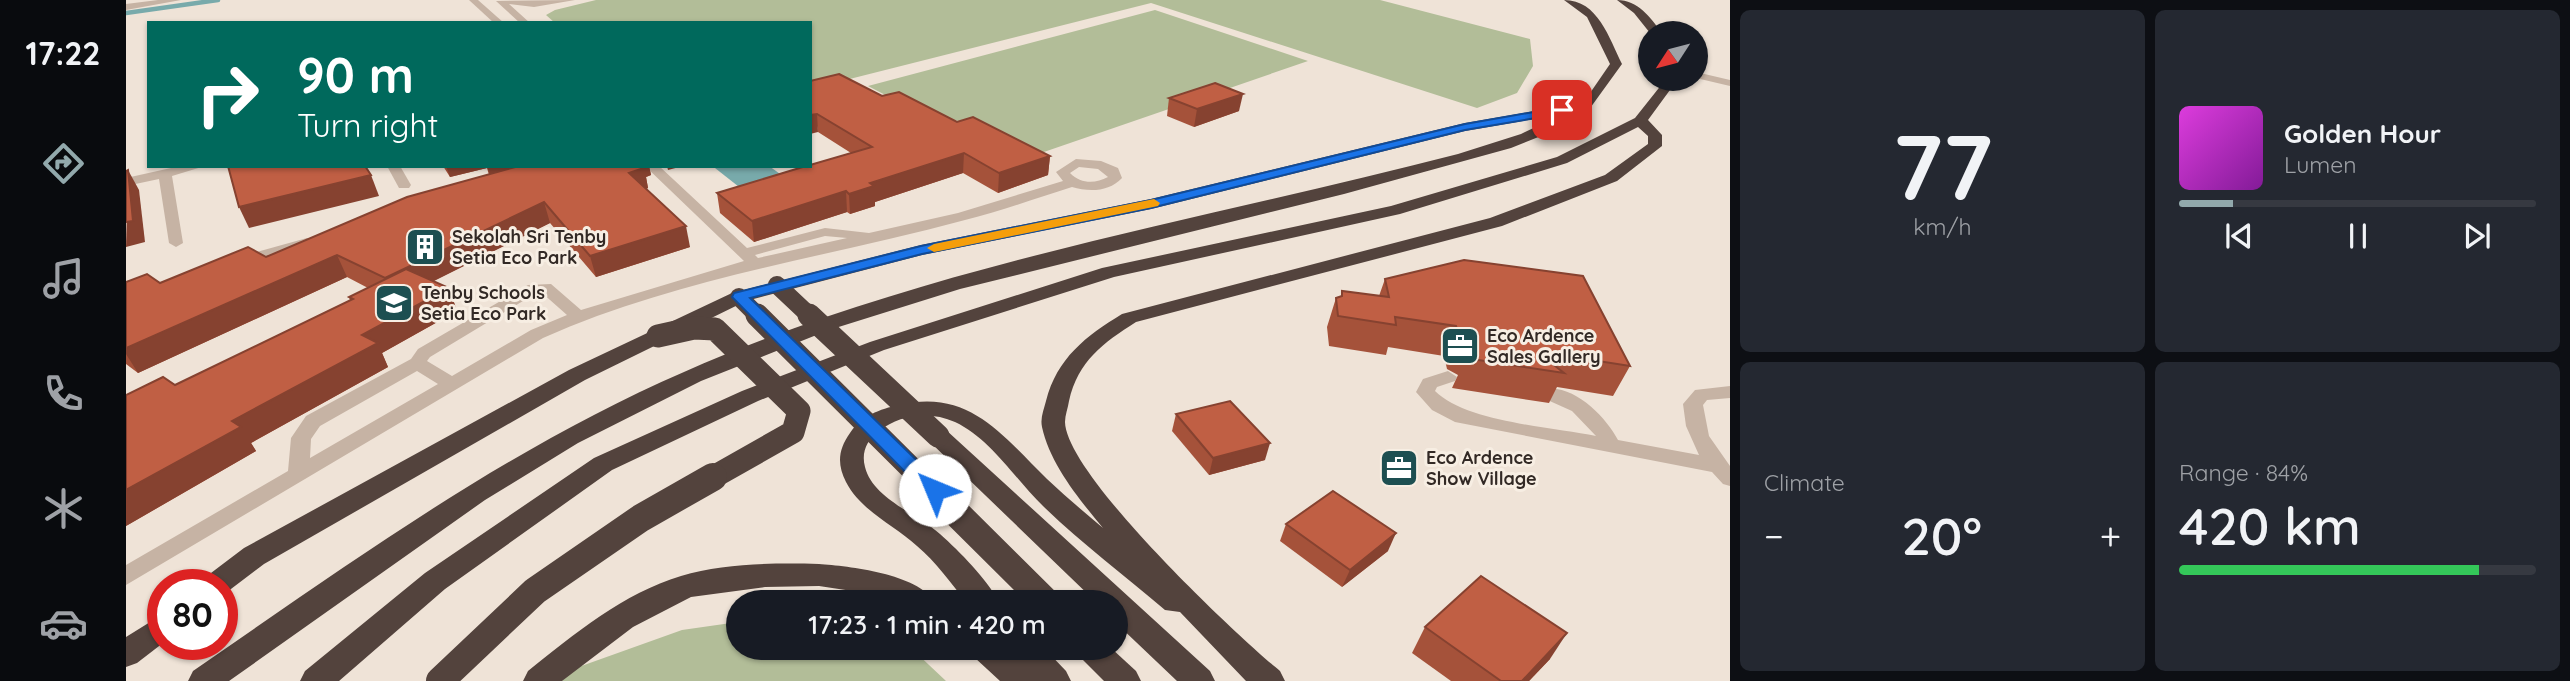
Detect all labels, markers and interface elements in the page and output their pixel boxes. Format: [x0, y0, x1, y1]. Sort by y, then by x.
north arrow [1638, 21, 1708, 91]
map controls [1638, 21, 1708, 91]
text: 17:22 [25, 33, 101, 73]
text: 90 m [297, 44, 414, 105]
icon: right [182, 49, 273, 140]
pin [1532, 80, 1592, 140]
icon: arrive [1543, 91, 1581, 129]
text: Turn right [297, 105, 438, 145]
text: 77 [1893, 109, 1992, 223]
text: Golden Hour [2284, 117, 2441, 150]
icon: directions [39, 139, 88, 188]
text: Lumen [2284, 150, 2357, 179]
text: km/h [1913, 212, 1972, 241]
icon: previous [2220, 217, 2258, 255]
icon: pause [2339, 217, 2377, 255]
icon: next [2458, 217, 2496, 255]
place label: Sekolah Sri Tenby Setia Eco Park [452, 225, 606, 269]
building icon: Sekolah Sri Tenby Setia Eco Park [404, 226, 446, 268]
icon: music [39, 254, 88, 303]
place label: Tenby Schools Setia Eco Park [421, 281, 546, 325]
school or university icon: Tenby Schools Setia Eco Park [373, 282, 415, 324]
place label: Eco Ardence Sales Gallery [1487, 324, 1601, 368]
office icon: Eco Ardence Sales Gallery [1439, 325, 1481, 367]
icon: phone [39, 369, 88, 418]
place label: Eco Ardence Show Village [1426, 446, 1537, 490]
office icon: Eco Ardence Show Village [1378, 447, 1420, 489]
position arrow [898, 453, 972, 527]
text: Range · 84% [2179, 458, 2308, 487]
text: Climate [1764, 468, 1845, 497]
icon: climate [39, 484, 88, 533]
text: 420 km [2179, 493, 2361, 558]
text: 20° [1901, 503, 1982, 568]
text: − [1764, 512, 1784, 560]
text: + [2100, 512, 2121, 560]
speed limit sign: 80 [147, 569, 238, 660]
icon: car [39, 599, 88, 648]
text: 17:23 · 1 min · 420 m [808, 608, 1046, 641]

